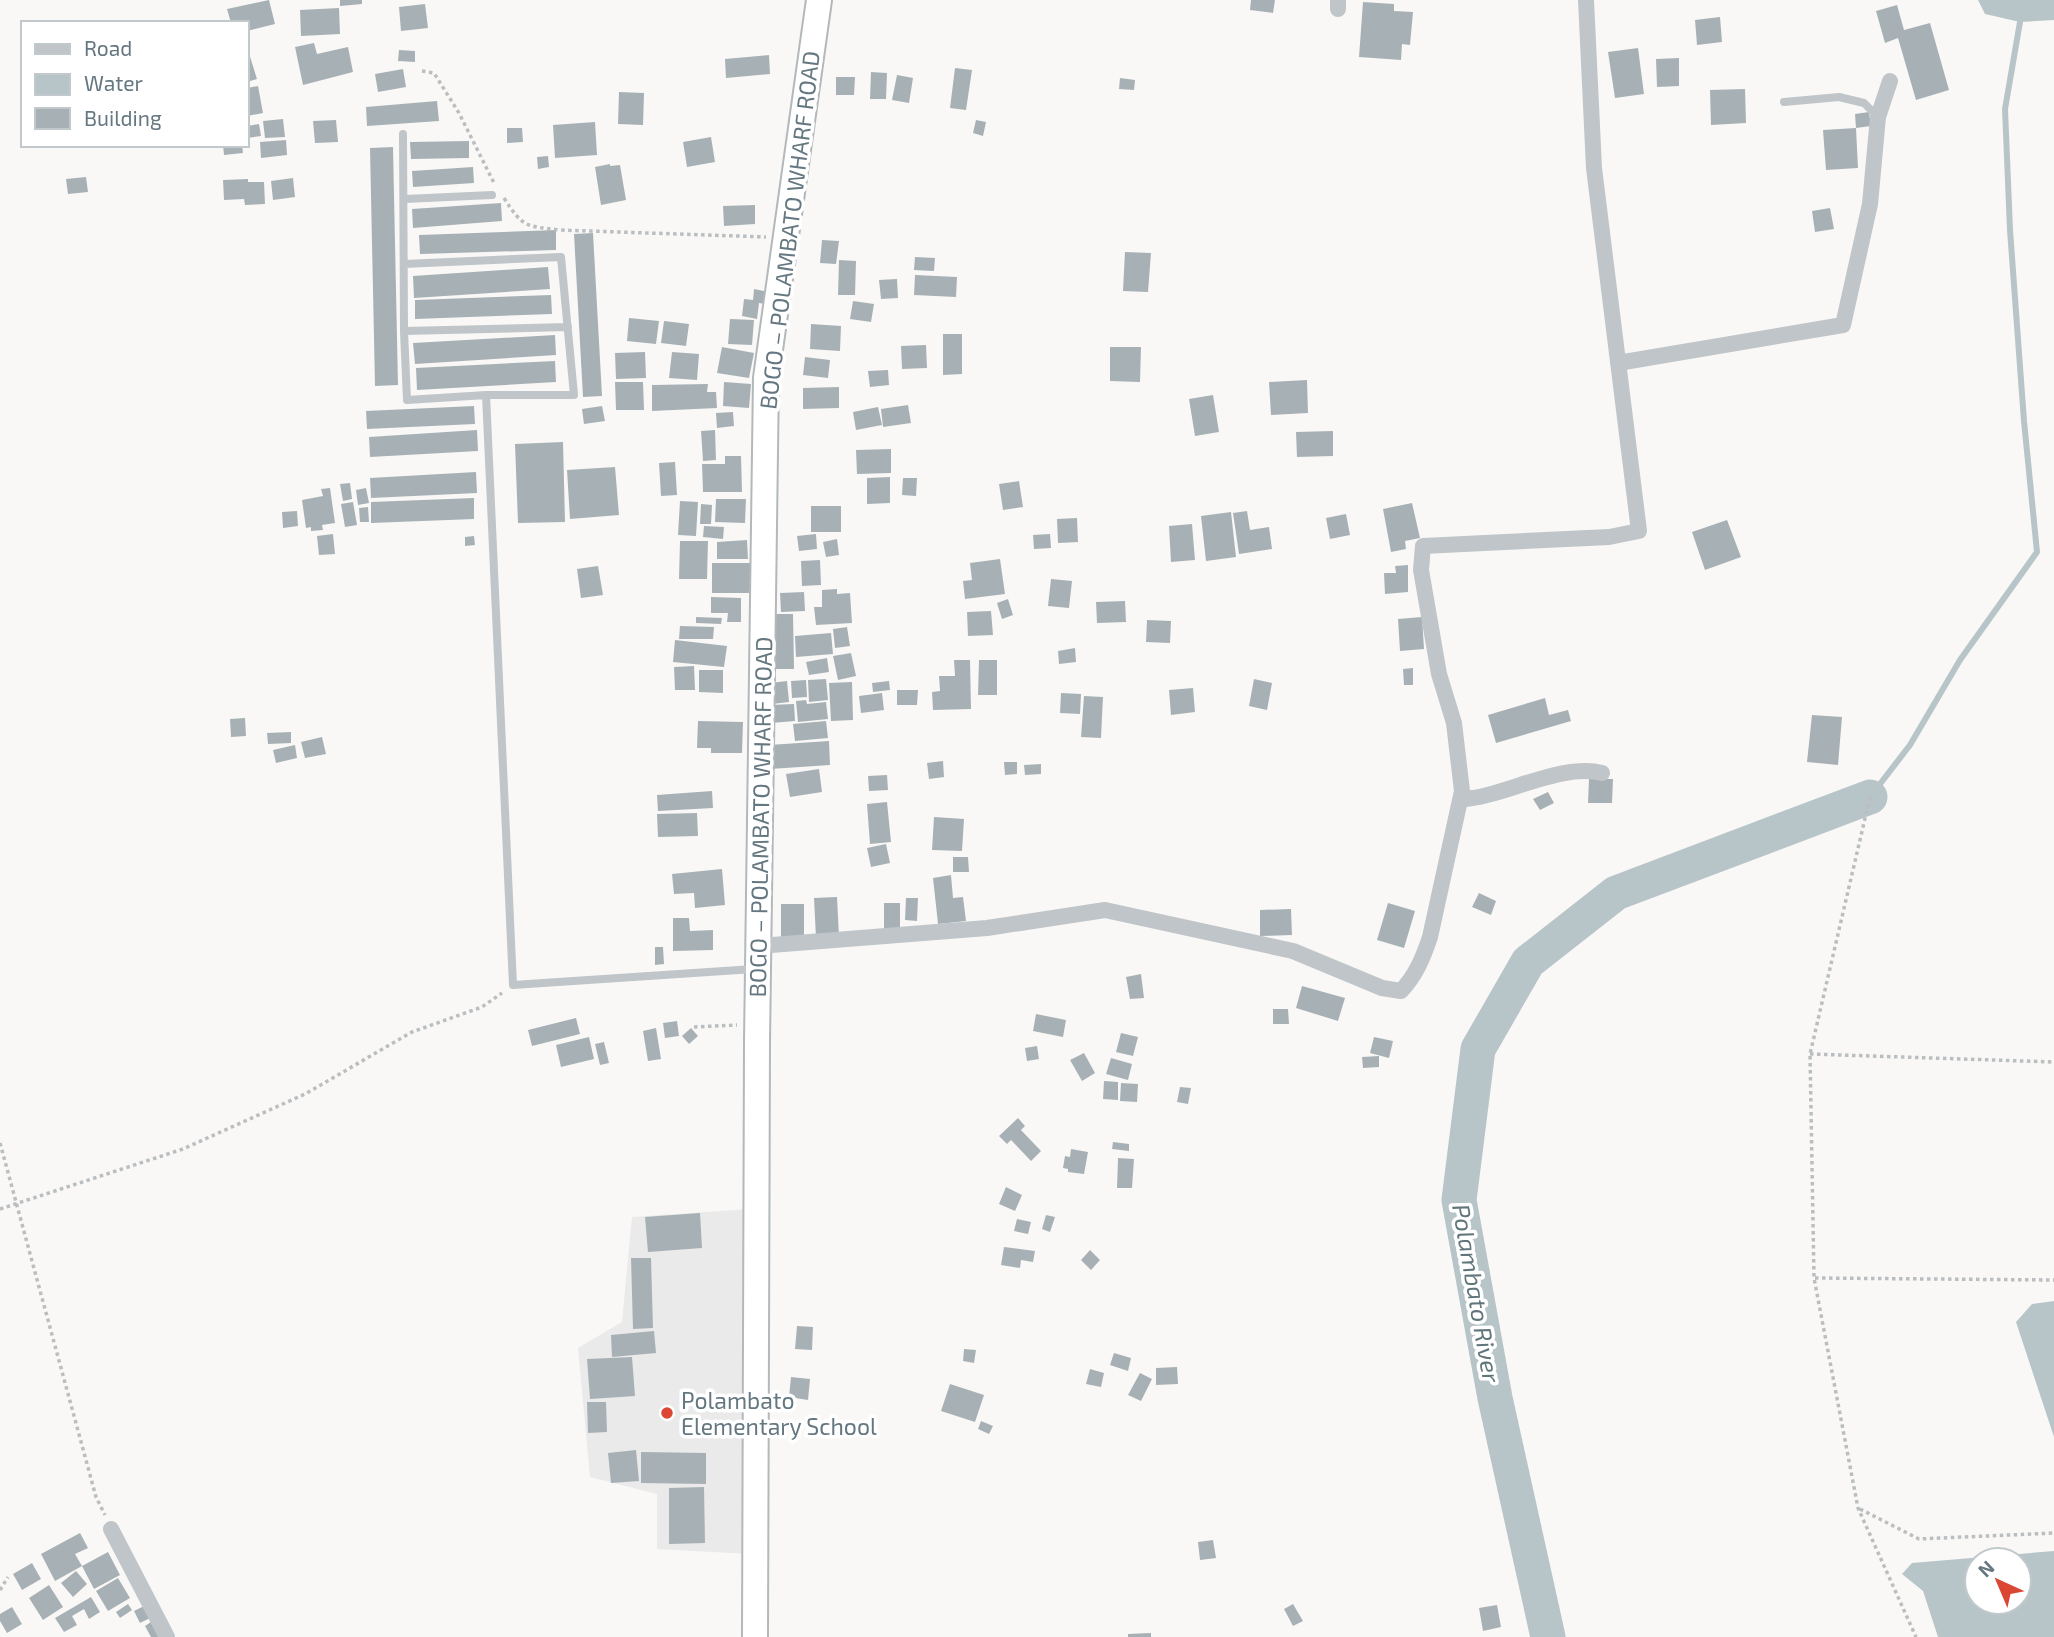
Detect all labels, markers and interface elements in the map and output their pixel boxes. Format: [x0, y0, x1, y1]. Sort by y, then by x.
legend [21, 21, 248, 147]
text: Road [84, 35, 132, 60]
street label: BOGO – POLAMBATO WHARF ROAD [753, 49, 825, 411]
text: Water [84, 70, 143, 95]
text: Building [84, 105, 162, 130]
street label: BOGO – POLAMBATO WHARF ROAD [743, 636, 777, 998]
water label: Polambato River [1447, 1201, 1507, 1385]
place label: Polambato Elementary School [681, 1386, 877, 1440]
marker: Polambato Elementary School [659, 1405, 675, 1421]
north arrow [1963, 1546, 2033, 1616]
text: N [1973, 1555, 1999, 1581]

